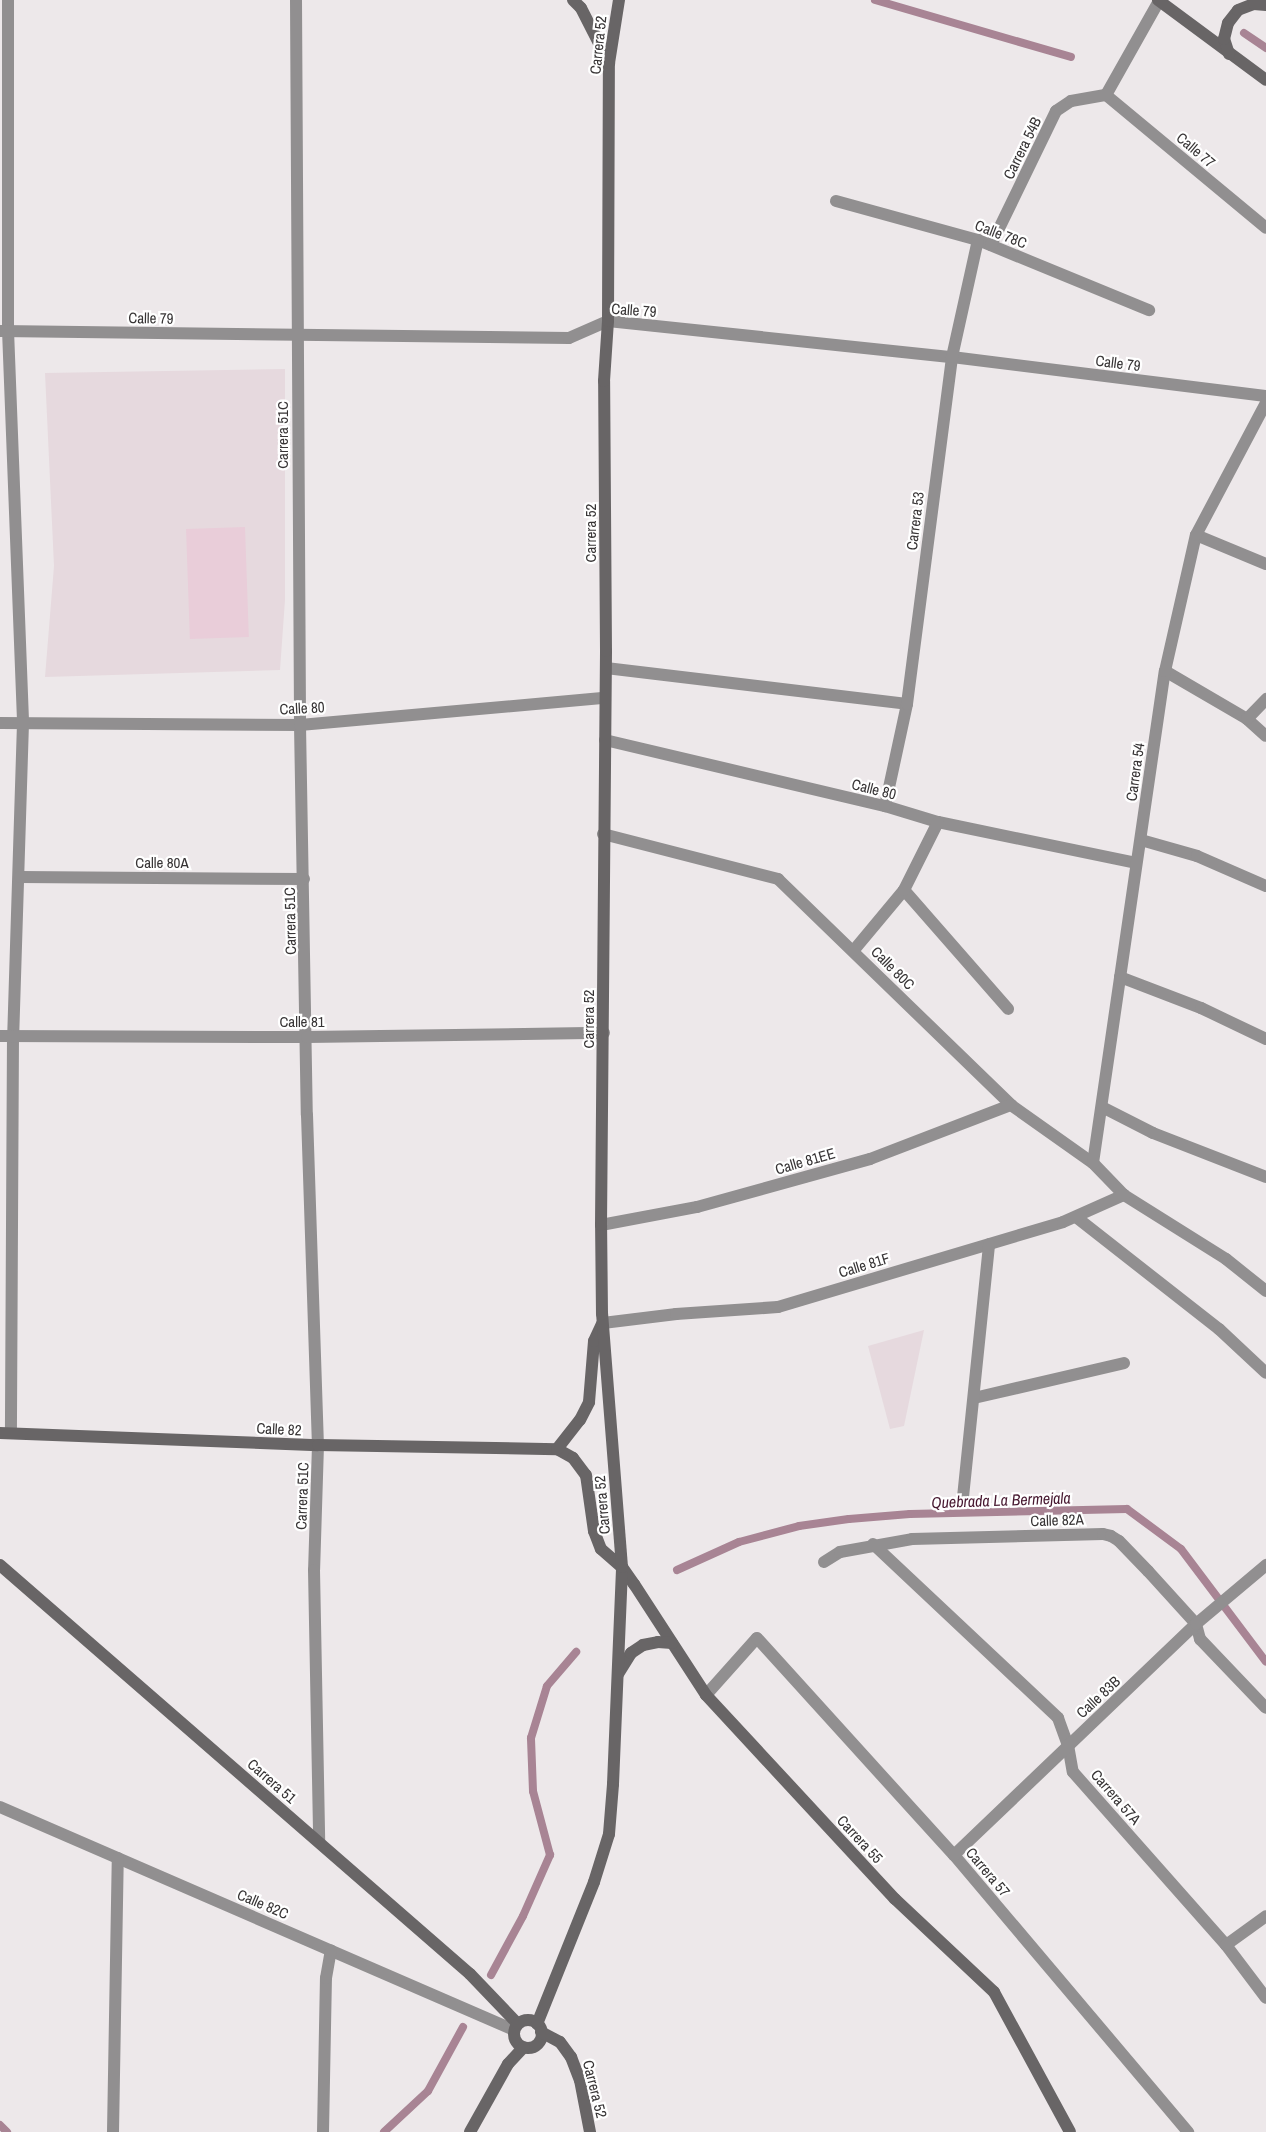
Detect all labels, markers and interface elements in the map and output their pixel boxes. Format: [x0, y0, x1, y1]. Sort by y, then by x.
street label: Carrera 52 [586, 15, 610, 75]
street label: Carrera 54B [999, 114, 1045, 182]
street label: Calle 77 [1173, 129, 1219, 171]
street label: Calle 78C [973, 216, 1029, 252]
street label: Calle 79 [611, 299, 657, 321]
street label: Calle 79 [128, 309, 174, 327]
street label: Calle 79 [1095, 351, 1141, 375]
street label: Carrera 51C [274, 401, 292, 469]
street label: Carrera 53 [902, 491, 928, 551]
street label: Carrera 52 [582, 504, 600, 562]
street label: Calle 80 [279, 698, 325, 718]
street label: Carrera 54 [1122, 742, 1148, 802]
street label: Calle 80 [850, 775, 898, 803]
street label: Calle 80A [135, 854, 189, 872]
street label: Carrera 51C [280, 887, 300, 955]
street label: Calle 80C [868, 943, 918, 993]
street label: Carrera 52 [580, 990, 598, 1048]
street label: Calle 81 [279, 1013, 325, 1031]
street label: Calle 81EE [773, 1144, 837, 1178]
street label: Calle 81F [836, 1249, 892, 1281]
street label: Calle 82 [256, 1419, 302, 1439]
street label: Carrera 51C [292, 1462, 312, 1530]
street label: Carrera 52 [590, 1475, 614, 1535]
water label: Quebrada La Bermejala [931, 1488, 1071, 1512]
street label: Calle 82A [1030, 1510, 1084, 1530]
street label: Calle 83B [1072, 1672, 1124, 1722]
street label: Carrera 51 [244, 1755, 300, 1807]
street label: Carrera 57A [1087, 1766, 1145, 1828]
street label: Carrera 55 [833, 1811, 887, 1867]
street label: Carrera 57 [962, 1844, 1014, 1900]
street label: Calle 82C [235, 1885, 291, 1923]
street label: Carrera 52 [579, 2058, 611, 2120]

